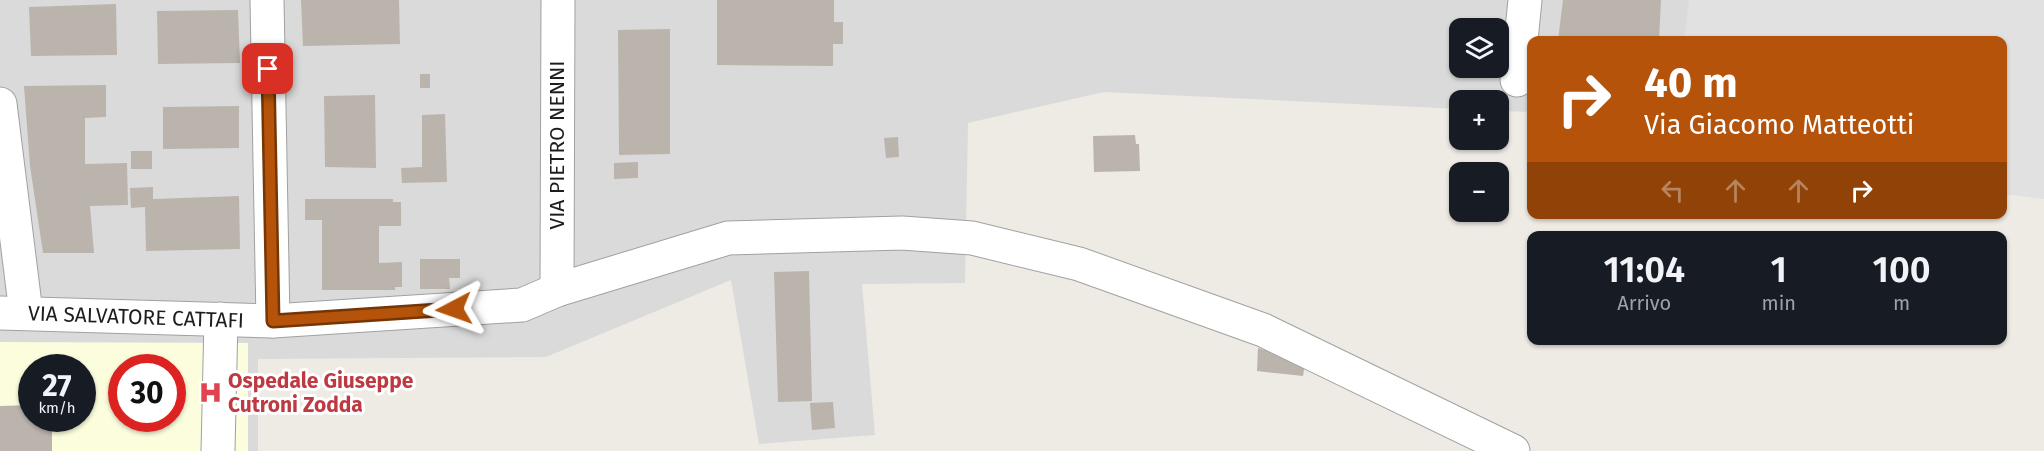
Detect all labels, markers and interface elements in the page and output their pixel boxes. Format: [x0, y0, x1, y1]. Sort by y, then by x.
map controls [1449, 18, 1509, 222]
button: layers [1449, 18, 1509, 78]
pin [242, 43, 293, 94]
icon: arrive [251, 52, 284, 85]
text: 40 m [1644, 58, 1738, 108]
street label: VIA PIETRO NENNI [544, 60, 570, 230]
icon: right [1545, 60, 1623, 138]
button: + [1449, 90, 1509, 150]
text: Via Giacomo Matteotti [1644, 109, 1914, 141]
button: − [1449, 162, 1509, 222]
icon: left [1656, 174, 1689, 207]
icon: ahead [1719, 174, 1752, 207]
icon: ahead [1782, 174, 1815, 207]
icon: right [1845, 174, 1878, 207]
text: 11:04 [1603, 248, 1685, 292]
text: 1 [1771, 248, 1787, 292]
text: 100 [1872, 248, 1931, 292]
position arrow [422, 277, 486, 341]
text: Arrivo [1617, 291, 1671, 315]
text: min [1762, 291, 1796, 315]
text: m [1893, 291, 1910, 315]
street label: VIA SALVATORE CATTAFI [28, 300, 244, 334]
speed limit sign: 30 [108, 354, 186, 432]
text: 27 [42, 368, 72, 404]
place label: Ospedale Giuseppe Cutroni Zodda [228, 368, 414, 418]
hospital icon: Ospedale Giuseppe Cutroni Zodda [197, 380, 223, 406]
text: km/h [38, 399, 76, 417]

